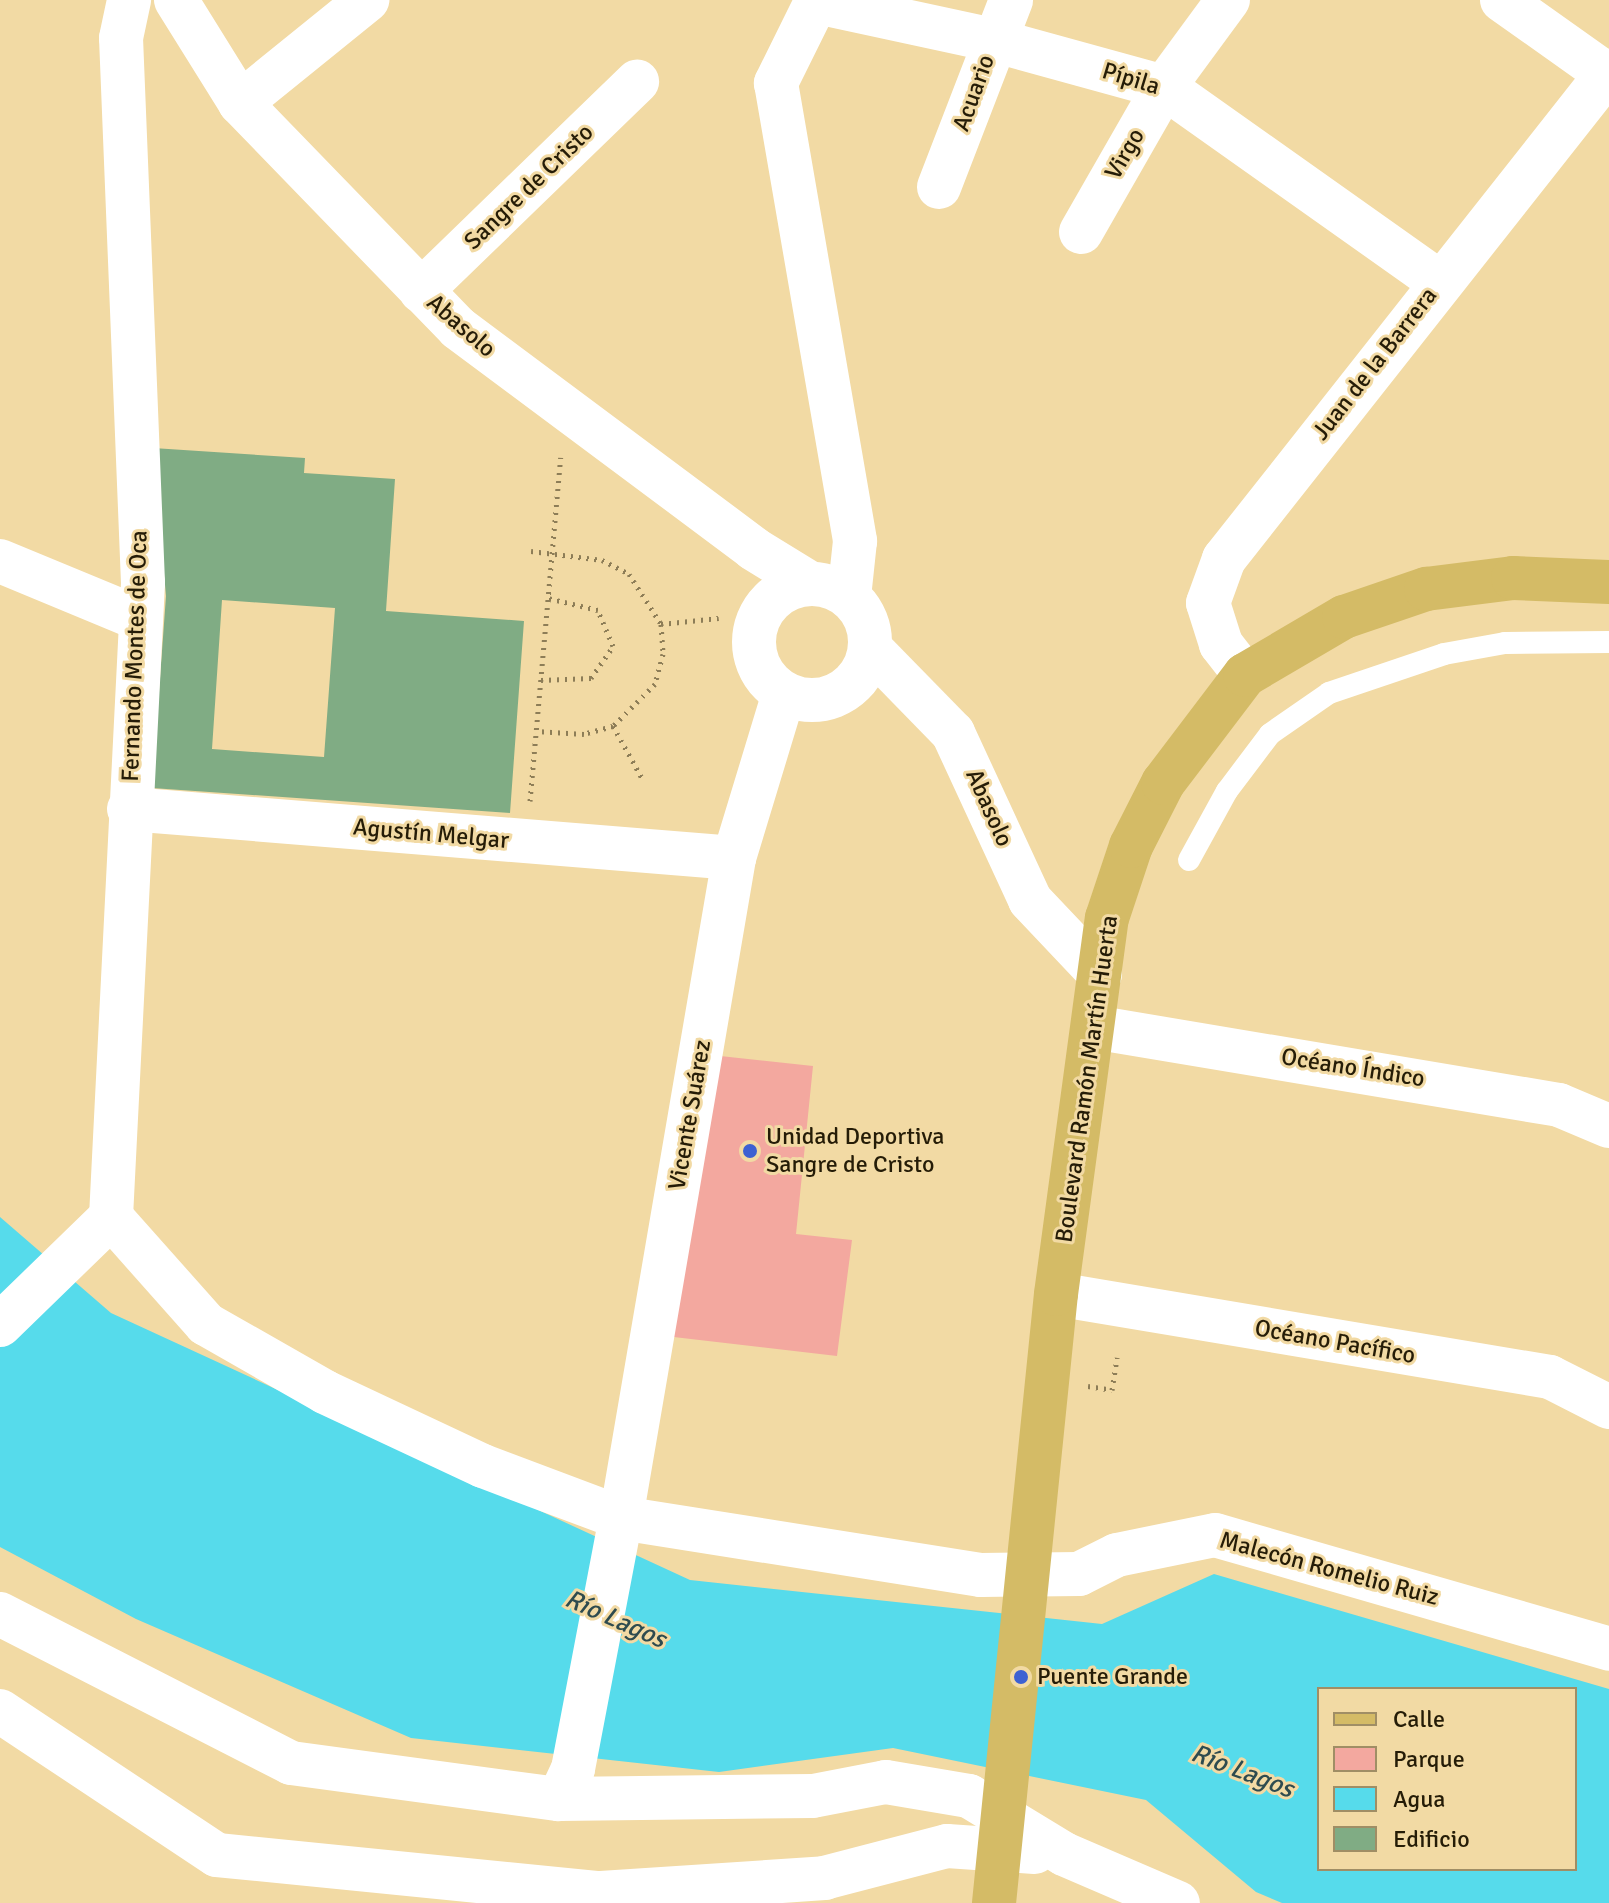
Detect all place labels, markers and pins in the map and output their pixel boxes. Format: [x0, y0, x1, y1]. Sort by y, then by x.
place label: Unidad Deportiva Sangre de Cristo [766, 1123, 944, 1179]
marker: Unidad Deportiva Sangre de Cristo [741, 1142, 759, 1160]
place label: Puente Grande [1037, 1663, 1188, 1691]
marker: Puente Grande [1012, 1668, 1030, 1686]

